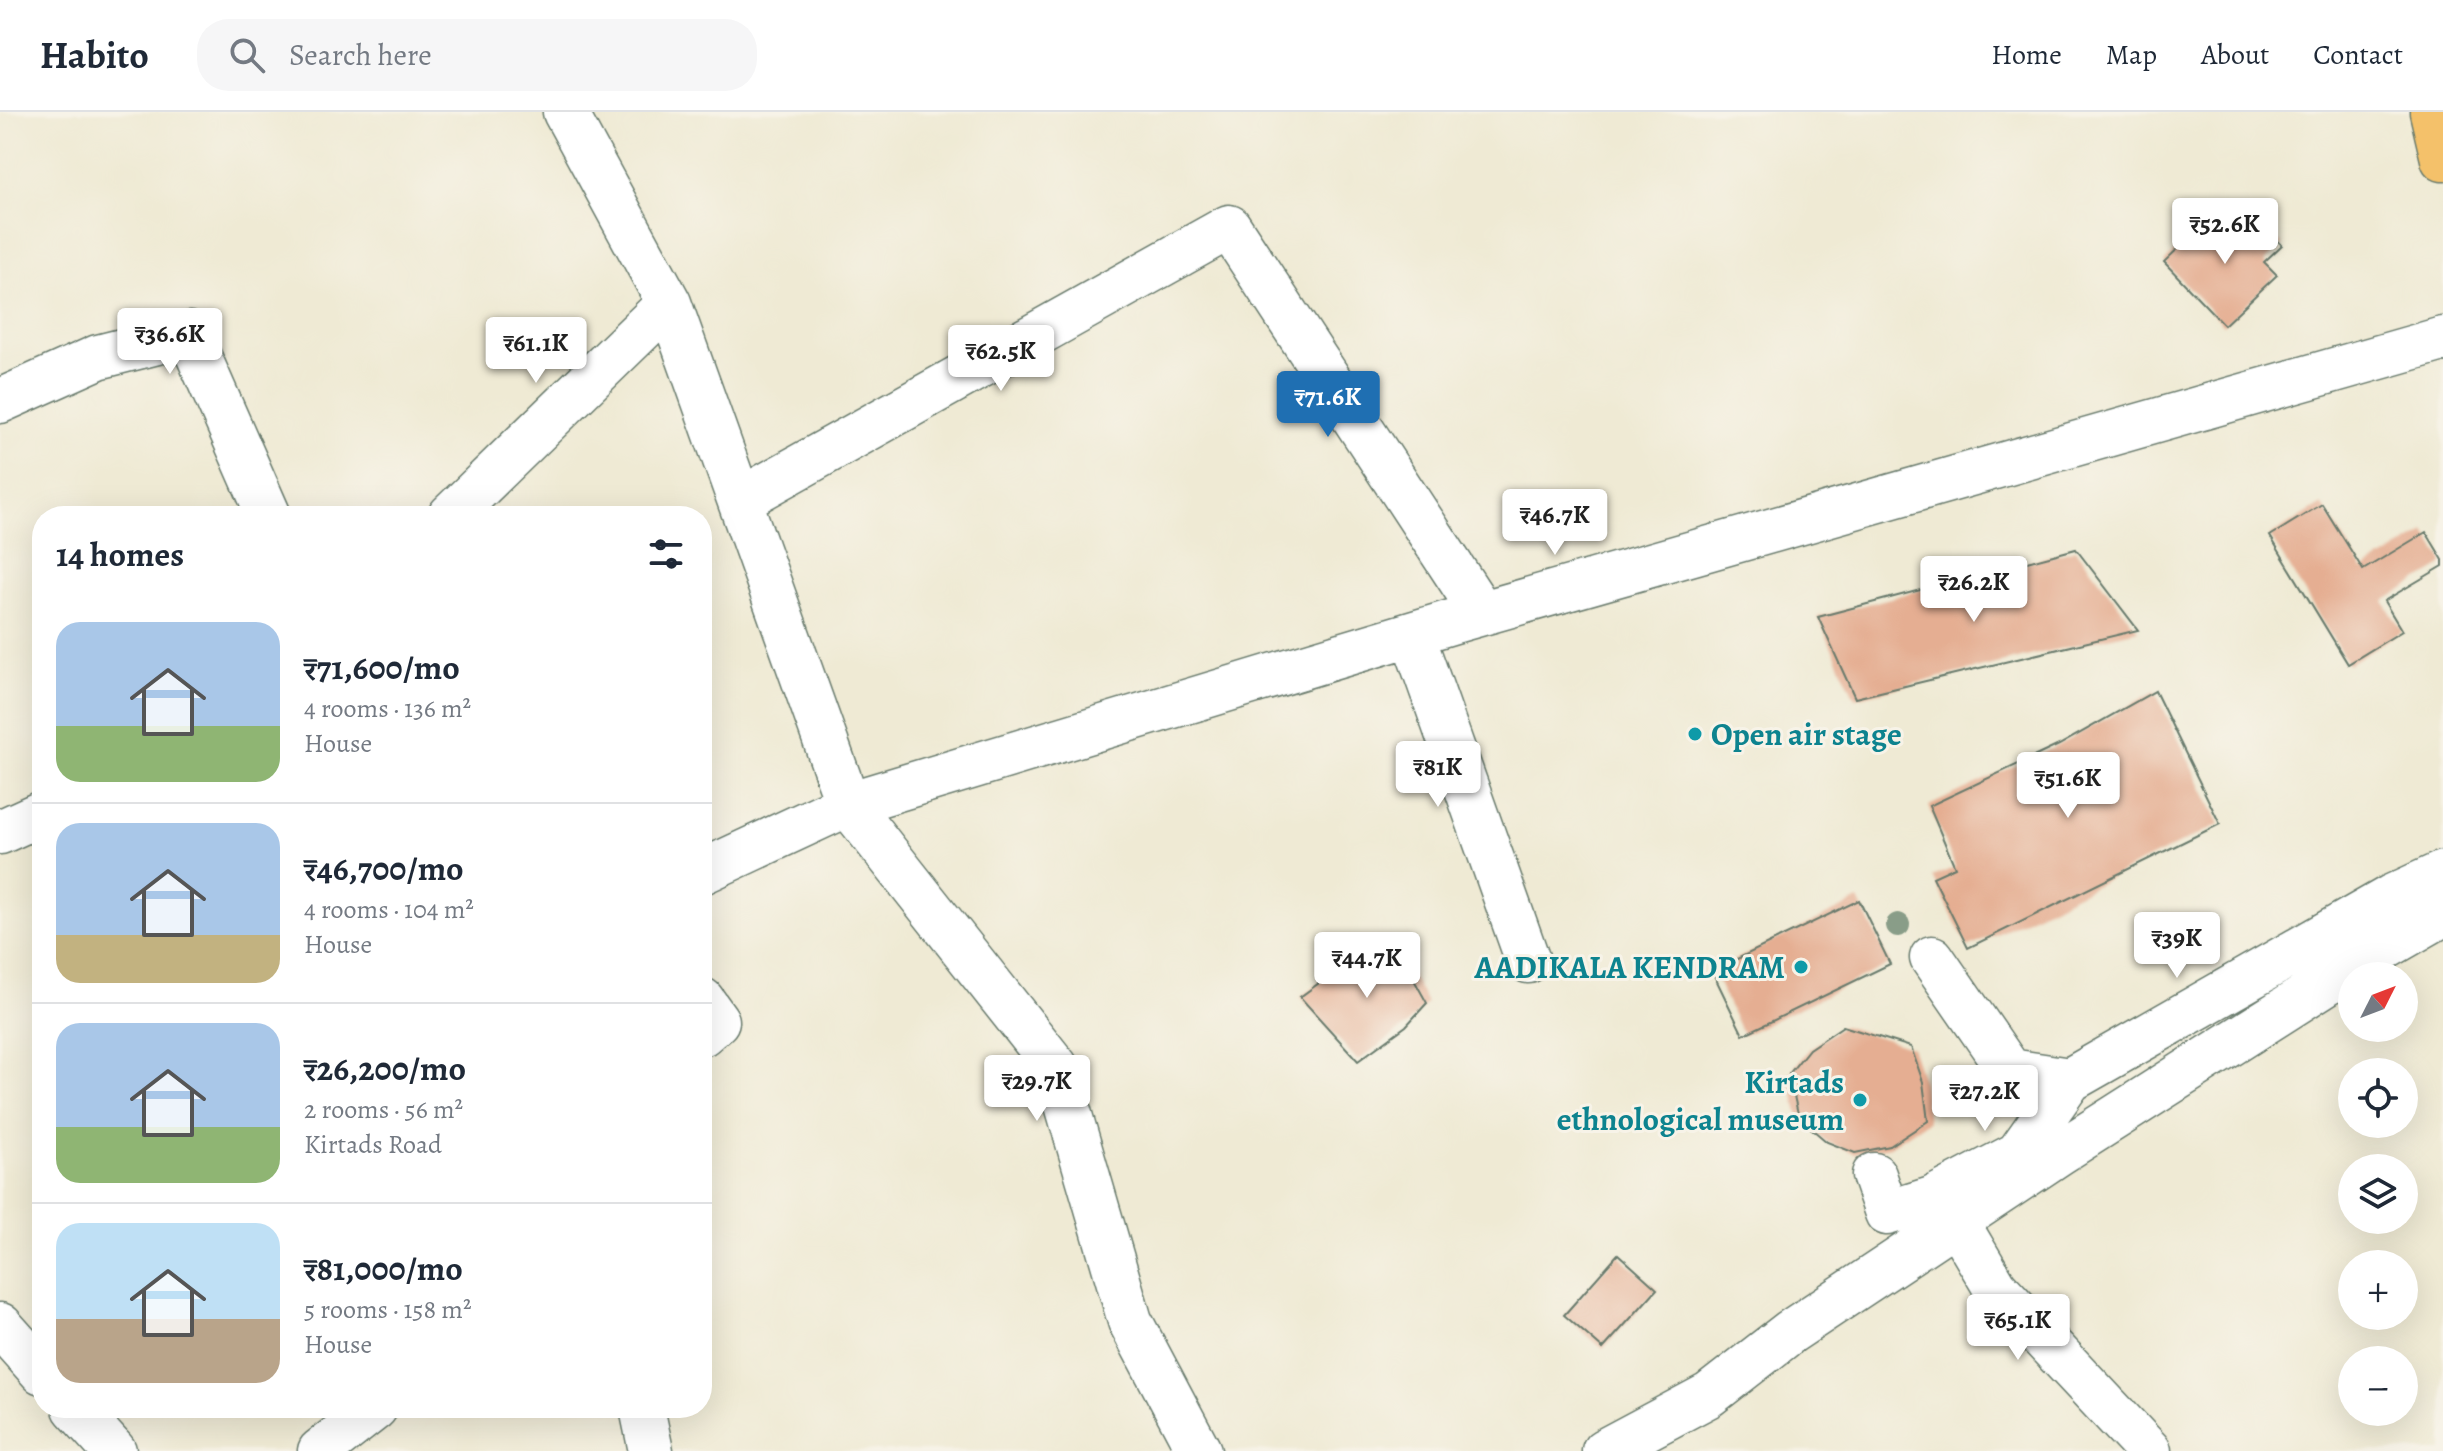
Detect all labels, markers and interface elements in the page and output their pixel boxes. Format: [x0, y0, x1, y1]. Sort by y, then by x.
search box [197, 19, 757, 91]
text: Habito [40, 29, 149, 81]
icon: search [225, 33, 269, 77]
text: Search here [289, 35, 432, 75]
text: Home [1991, 36, 2062, 74]
text: Map [2106, 36, 2157, 74]
text: About [2201, 36, 2269, 74]
text: Contact [2313, 36, 2403, 74]
pin: ₹52.6K [2160, 198, 2290, 266]
text: ₹52.6K [2190, 206, 2260, 241]
pin: ₹36.6K [105, 308, 235, 376]
text: ₹36.6K [135, 316, 205, 351]
pin: ₹61.1K [471, 317, 601, 385]
text: ₹61.1K [504, 325, 568, 360]
pin: ₹62.5K [936, 325, 1066, 393]
text: ₹62.5K [966, 333, 1036, 368]
pin: ₹71.6K [1263, 371, 1393, 439]
text: ₹71.6K [1295, 379, 1361, 414]
pin: ₹46.7K [1490, 489, 1620, 557]
text: ₹46.7K [1520, 497, 1590, 532]
text: 14 homes [56, 531, 184, 578]
icon: filters [644, 532, 688, 576]
pin: ₹26.2K [1909, 556, 2039, 624]
text: ₹26.2K [1938, 564, 2010, 599]
text: ₹71,600/mo [304, 644, 460, 691]
icon: home [120, 654, 216, 750]
text: 4 rooms · 136 m² [304, 691, 471, 726]
place label: Open air stage [1711, 712, 1902, 756]
marker: Open air stage [1686, 725, 1704, 743]
text: House [304, 726, 372, 761]
pin: ₹81K [1391, 741, 1485, 809]
text: ₹81K [1414, 749, 1462, 784]
pin: ₹51.6K [2003, 752, 2133, 820]
text: ₹51.6K [2035, 760, 2101, 795]
text: ₹46,700/mo [304, 845, 464, 892]
icon: home [120, 855, 216, 951]
text: 4 rooms · 104 m² [304, 892, 474, 927]
pin: ₹39K [2130, 912, 2224, 980]
text: ₹39K [2152, 920, 2202, 955]
text: House [304, 927, 372, 962]
pin: ₹44.7K [1302, 932, 1432, 1000]
text: ₹44.7K [1332, 940, 1402, 975]
place label: AADIKALA KENDRAM [1473, 945, 1785, 989]
marker: AADIKALA KENDRAM [1792, 958, 1810, 976]
north arrow [2338, 962, 2418, 1042]
map controls [2338, 962, 2418, 1426]
text: ₹26,200/mo [304, 1045, 466, 1092]
icon: home [120, 1055, 216, 1151]
pin: ₹29.7K [972, 1055, 1102, 1123]
button: locate [2338, 1058, 2418, 1138]
place label: Kirtads ethnological museum [1557, 1060, 1844, 1141]
text: ₹29.7K [1002, 1063, 1072, 1098]
pin: ₹27.2K [1920, 1065, 2050, 1133]
text: ₹27.2K [1950, 1073, 2020, 1108]
marker: Kirtads ethnological museum [1851, 1091, 1869, 1109]
text: 2 rooms · 56 m² [304, 1092, 463, 1127]
text: Kirtads Road [304, 1127, 442, 1162]
button: layers [2338, 1154, 2418, 1234]
text: ₹81,000/mo [304, 1245, 463, 1292]
button: + [2338, 1250, 2418, 1330]
icon: home [120, 1255, 216, 1351]
text: 5 rooms · 158 m² [304, 1292, 471, 1327]
pin: ₹65.1K [1953, 1294, 2083, 1362]
text: ₹65.1K [1985, 1302, 2051, 1337]
text: House [304, 1327, 372, 1362]
button: − [2338, 1346, 2418, 1426]

